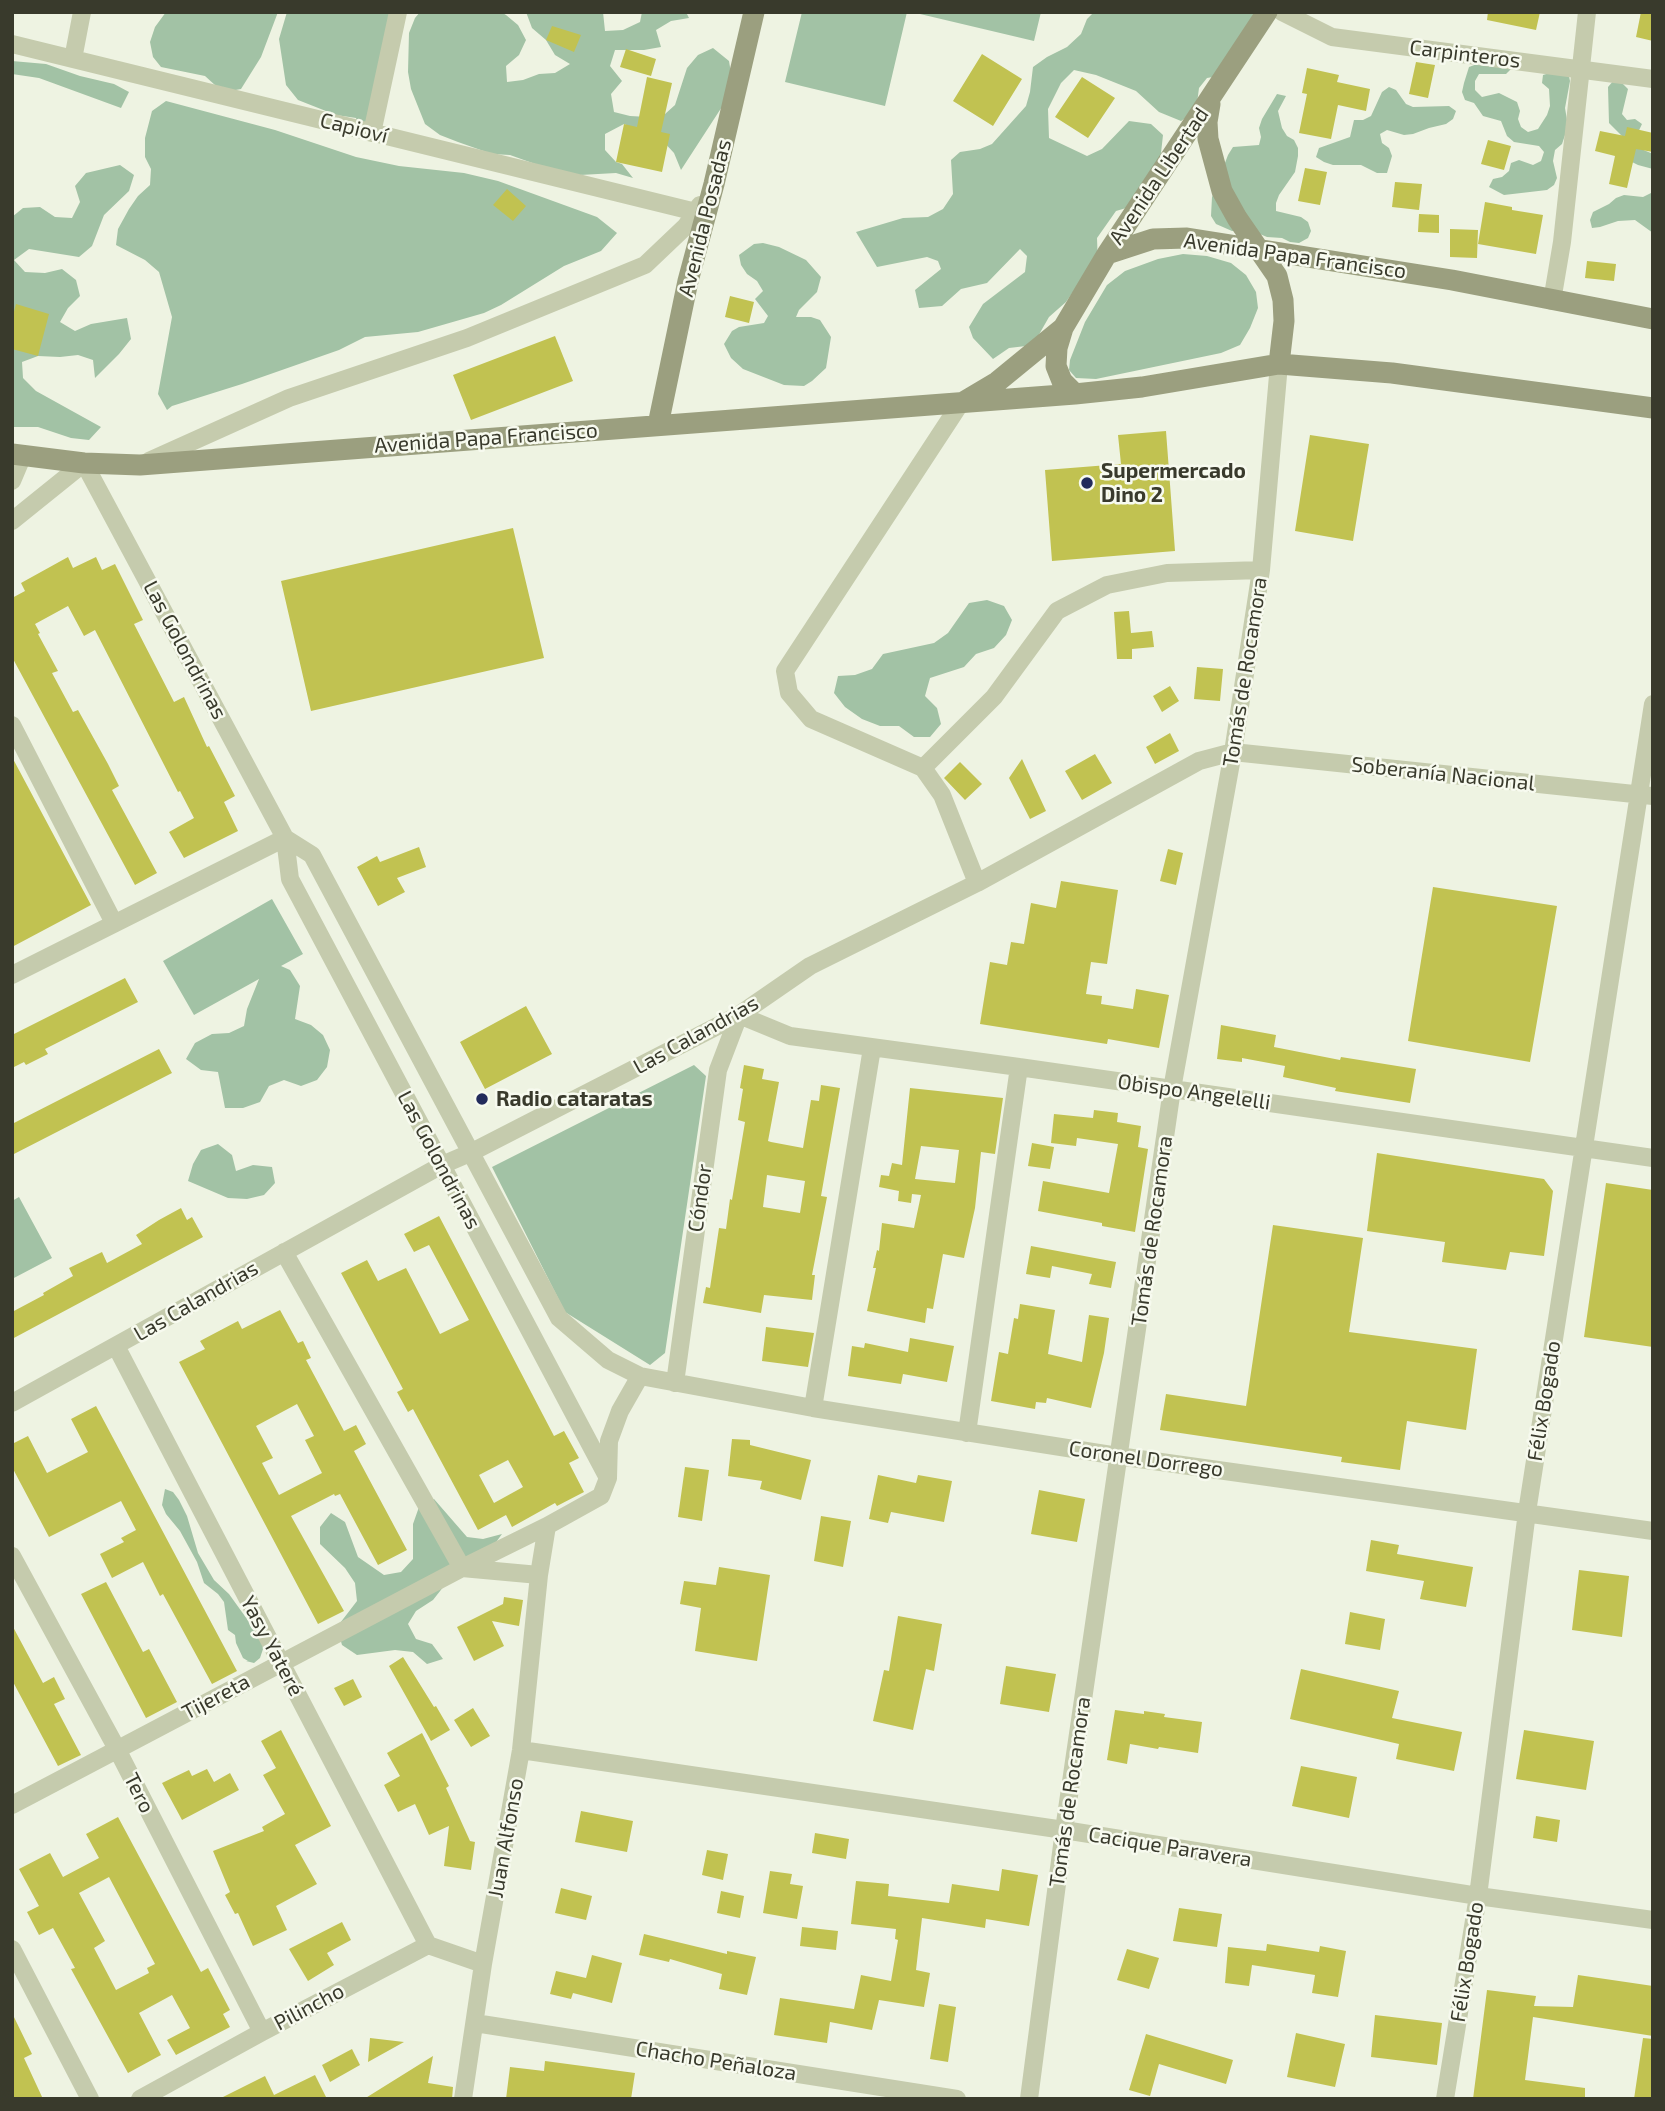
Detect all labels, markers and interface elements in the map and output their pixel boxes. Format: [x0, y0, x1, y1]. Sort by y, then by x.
street label: Carpinteros [1408, 35, 1522, 73]
street label: Avenida Libertad [1104, 103, 1214, 249]
street label: Capioví [317, 107, 391, 149]
street label: Avenida Posadas [673, 137, 737, 299]
street label: Avenida Papa Francisco [1182, 228, 1408, 284]
street label: Avenida Papa Francisco [373, 418, 599, 458]
place label: Supermercado Dino 2 [1101, 458, 1246, 508]
marker: Supermercado Dino 2 [1079, 475, 1095, 491]
street label: Tomás de Rocamora [1218, 575, 1272, 769]
street label: Las Golondrinas [138, 576, 232, 724]
street label: Soberanía Nacional [1350, 752, 1536, 796]
street label: Las Calandrias [629, 990, 763, 1080]
street label: Obispo Angelelli [1116, 1069, 1272, 1115]
street label: Las Golondrinas [392, 1086, 486, 1234]
place label: Radio cataratas [496, 1086, 653, 1112]
marker: Radio cataratas [474, 1091, 490, 1107]
street label: Tomás de Rocamora [1126, 1134, 1178, 1328]
street label: Cóndor [683, 1162, 717, 1234]
street label: Las Calandrias [130, 1255, 262, 1347]
street label: Félix Bogado [1522, 1339, 1566, 1463]
street label: Coronel Dorrego [1067, 1436, 1225, 1482]
street label: Yasy Yateré [235, 1592, 309, 1700]
street label: Tijereta [178, 1669, 254, 1725]
street label: Tomás de Rocamora [1044, 1695, 1096, 1889]
street label: Tero [118, 1769, 160, 1817]
street label: Juan Alfonso [483, 1776, 529, 1900]
street label: Cacique Paravera [1087, 1822, 1253, 1872]
street label: Félix Bogado [1445, 1900, 1489, 2024]
street label: Pilincho [270, 1978, 348, 2036]
street label: Chacho Peñaloza [634, 2036, 798, 2086]

